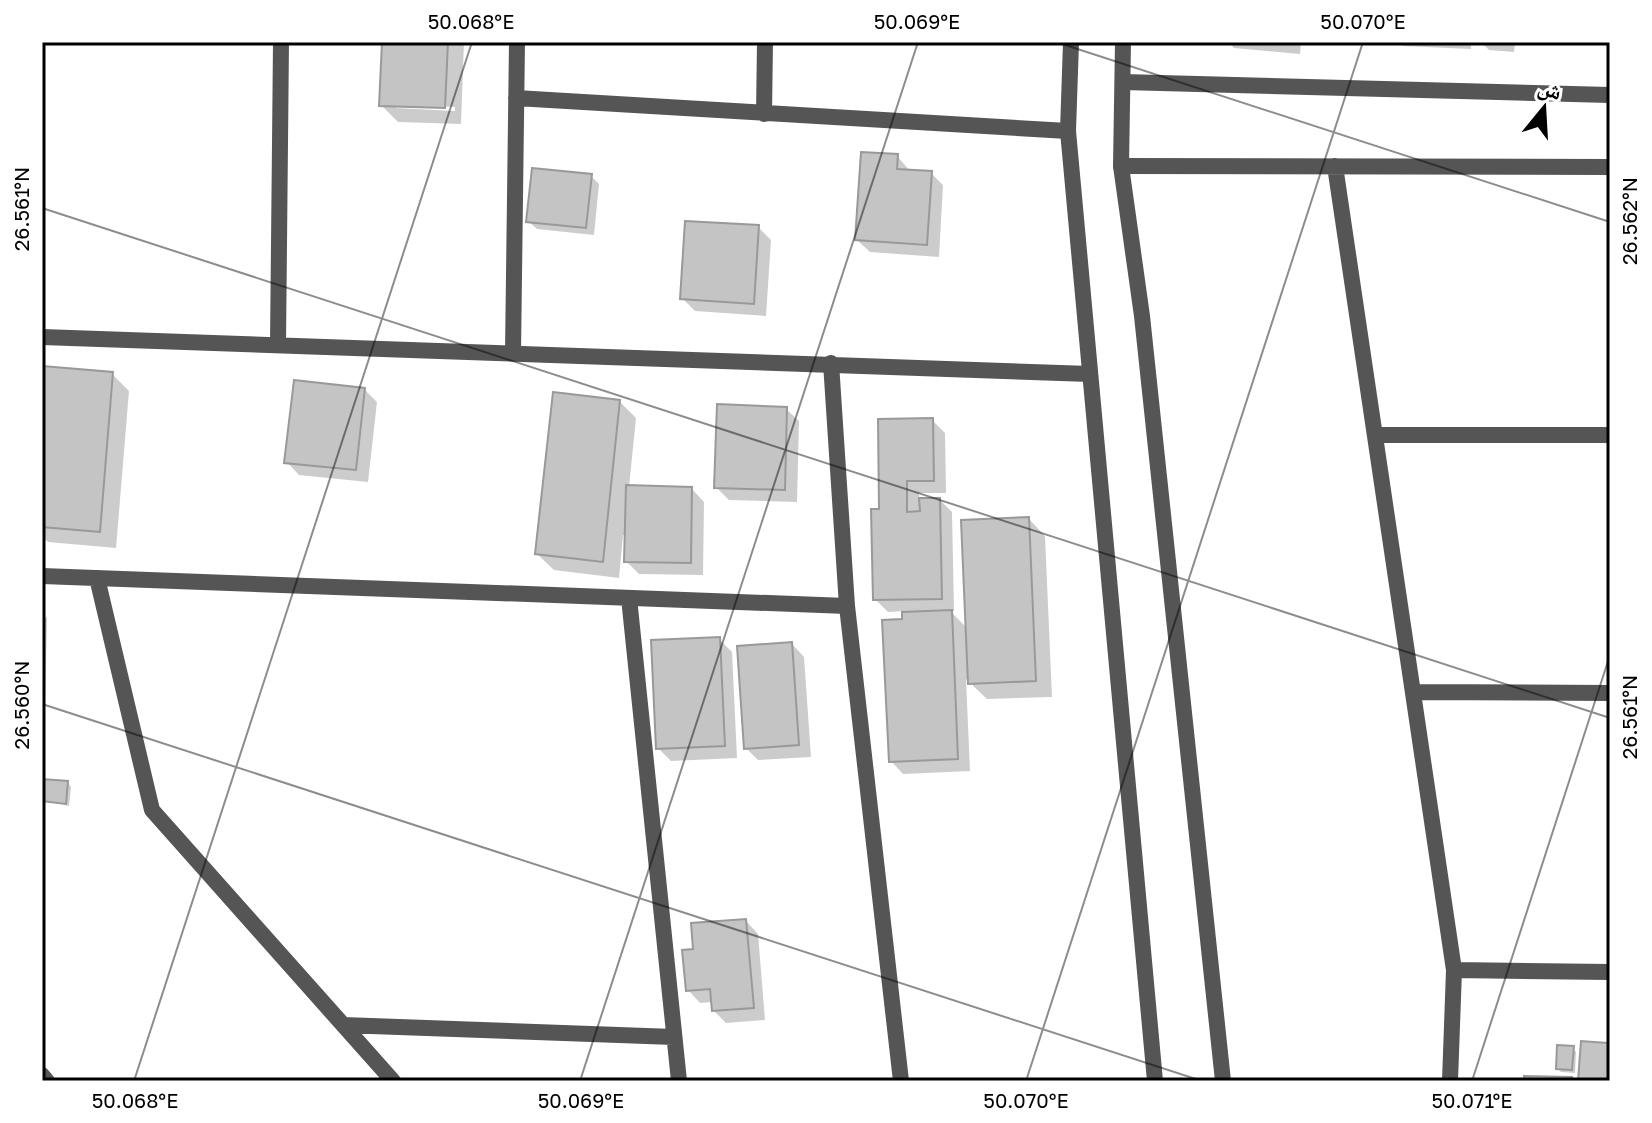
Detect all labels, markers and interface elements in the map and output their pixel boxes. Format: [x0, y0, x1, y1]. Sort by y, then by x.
text: 50.068°E [428, 9, 514, 33]
text: 50.069°E [874, 9, 960, 33]
text: 50.070°E [1320, 9, 1406, 33]
north arrow [1504, 68, 1584, 148]
text: ش [1535, 72, 1566, 106]
text: 26.561°N [9, 167, 33, 251]
text: 26.562°N [1617, 177, 1641, 265]
text: 26.560°N [9, 661, 33, 749]
text: 26.561°N [1617, 675, 1641, 759]
text: 50.068°E [92, 1088, 178, 1112]
text: 50.069°E [538, 1088, 624, 1112]
text: 50.070°E [983, 1088, 1069, 1112]
text: 50.071°E [1431, 1088, 1513, 1112]

